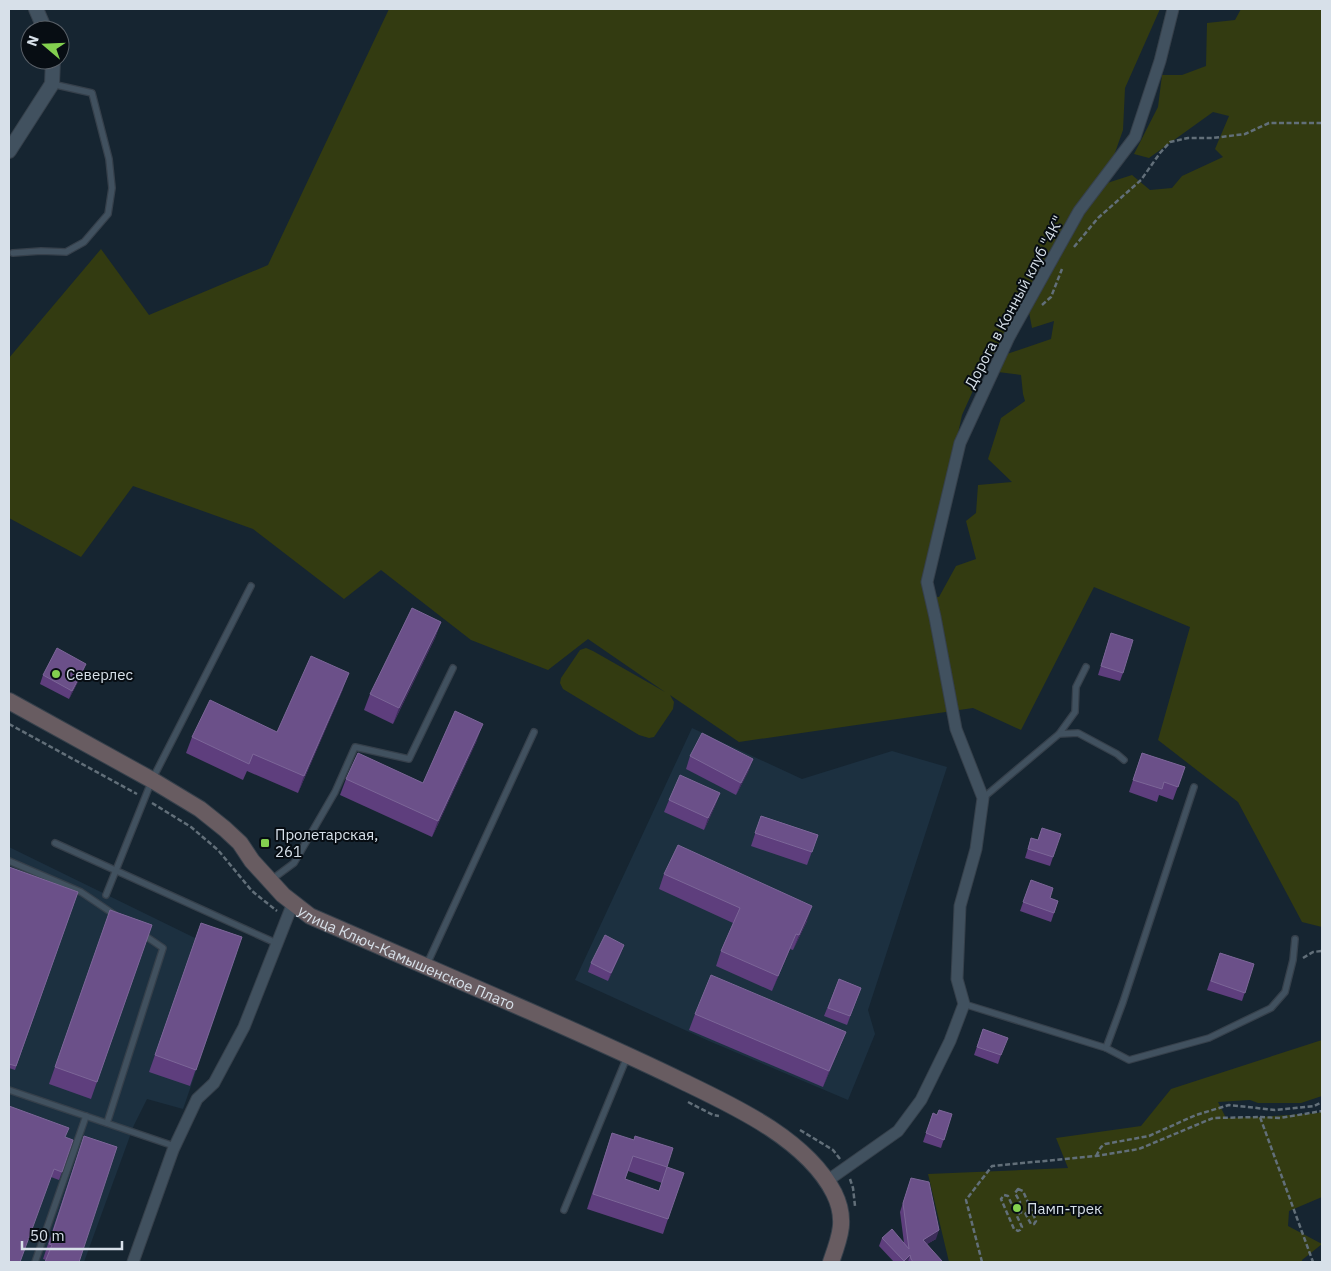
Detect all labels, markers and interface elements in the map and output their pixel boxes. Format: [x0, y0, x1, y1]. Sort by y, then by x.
north arrow [20, 20, 70, 70]
text: N [23, 33, 43, 48]
street label: Дорога в Конный клуб "4К" [960, 212, 1068, 392]
place label: Северлес [66, 665, 134, 684]
marker: Северлес [50, 668, 62, 680]
place label: Пролетарская, 261 [275, 825, 378, 861]
marker: Пролетарская, 261 [259, 837, 271, 849]
street label: улица Ключ-Камышенское Плато [294, 901, 518, 1014]
place label: Памп-трек [1027, 1199, 1102, 1218]
marker: Памп-трек [1011, 1202, 1023, 1214]
scale bar [22, 1218, 122, 1250]
text: 50 m [30, 1226, 65, 1245]

